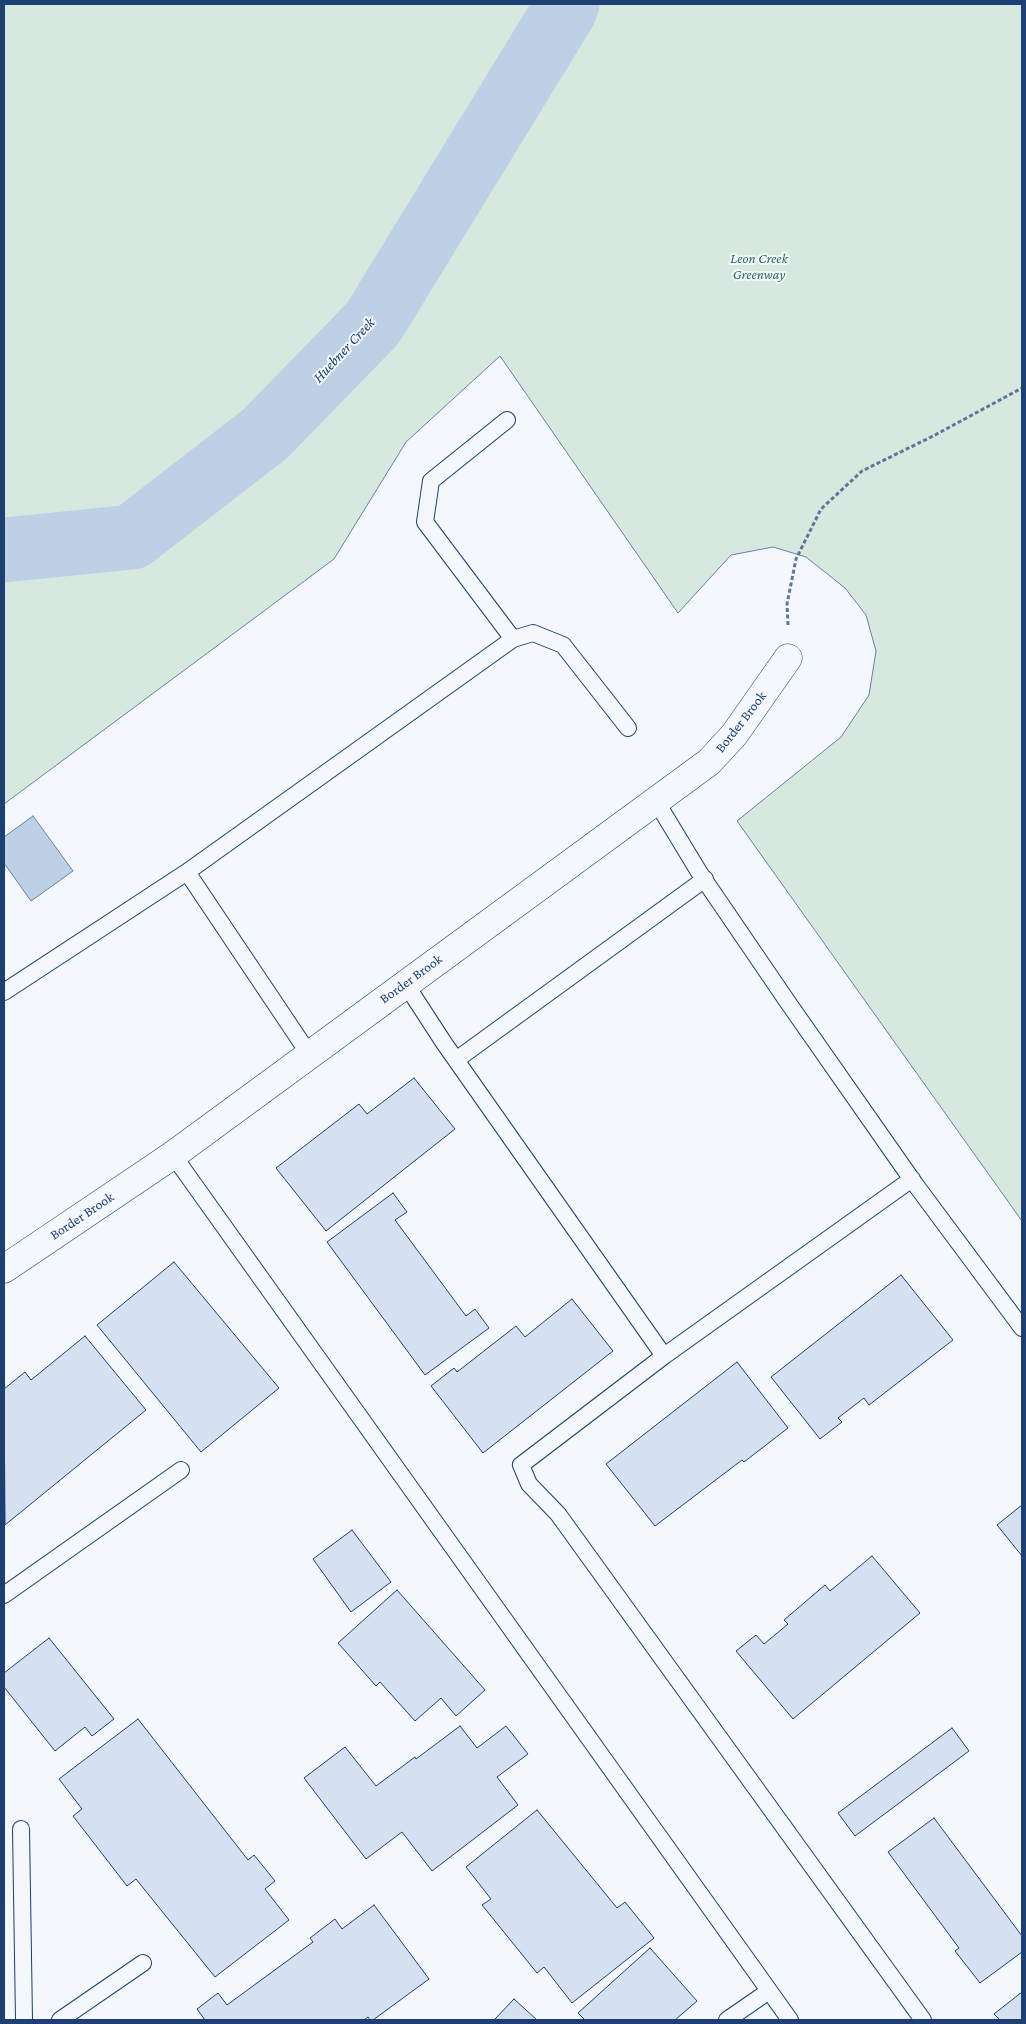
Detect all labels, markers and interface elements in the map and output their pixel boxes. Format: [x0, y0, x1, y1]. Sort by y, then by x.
park label: Leon Creek Greenway [730, 251, 788, 284]
water label: Huebner Creek [309, 314, 379, 386]
street label: Border Brook [712, 688, 770, 756]
street label: Border Brook [376, 951, 446, 1007]
street label: Border Brook [47, 1189, 117, 1243]

